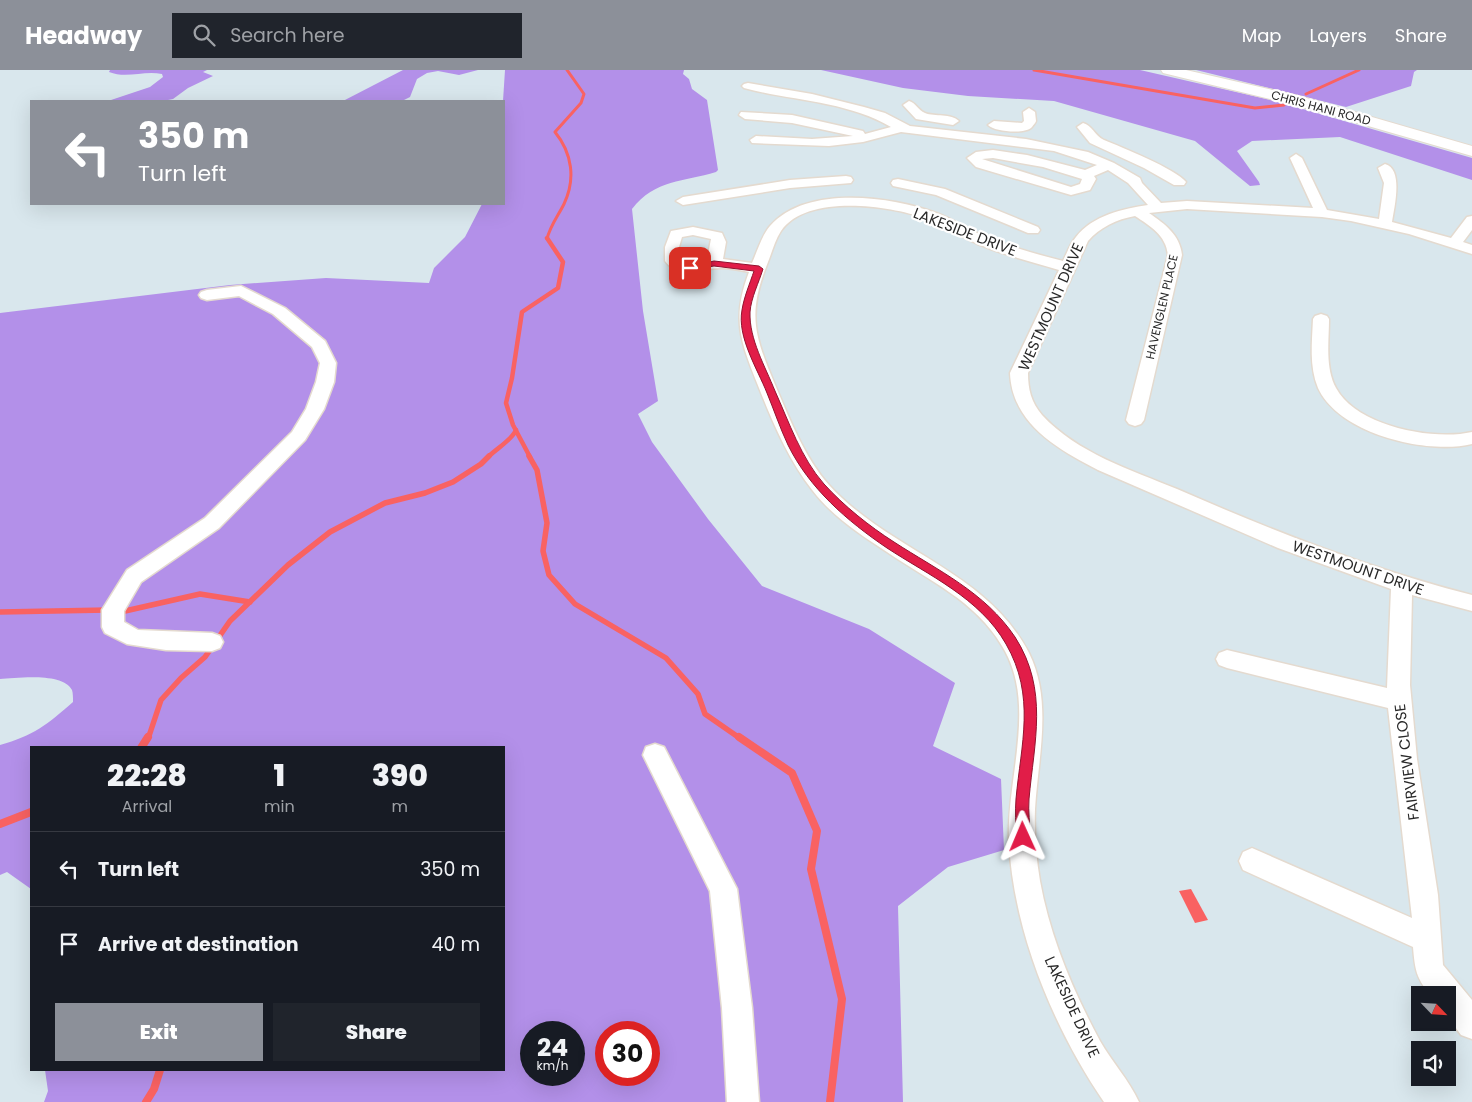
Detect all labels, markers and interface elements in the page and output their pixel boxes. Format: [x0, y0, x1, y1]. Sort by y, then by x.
search box [172, 13, 522, 58]
text: Headway [25, 19, 142, 52]
icon: search [190, 21, 218, 49]
text: Search here [230, 22, 345, 49]
text: Map [1242, 23, 1282, 48]
text: Layers [1310, 23, 1367, 48]
text: Share [1395, 23, 1447, 48]
street label: CHRIS HANI ROAD [1269, 86, 1373, 129]
text: 350 m [138, 111, 249, 160]
icon: left [55, 120, 120, 185]
text: Turn left [138, 158, 226, 189]
street label: LAKESIDE DRIVE [910, 202, 1020, 261]
street label: WESTMOUNT DRIVE [1013, 239, 1088, 374]
pin [669, 247, 711, 289]
street label: HAVENGLEN PLACE [1141, 253, 1182, 361]
icon: arrive [676, 254, 704, 282]
street label: WESTMOUNT DRIVE [1289, 535, 1427, 600]
street label: FAIRVIEW CLOSE [1389, 703, 1424, 821]
text: 22:28 [107, 754, 187, 797]
text: 1 [274, 754, 285, 797]
text: 390 [372, 754, 428, 797]
text: Arrival [122, 795, 172, 818]
text: min [264, 795, 295, 818]
text: m [392, 795, 408, 818]
position arrow [996, 810, 1048, 862]
icon: left [55, 855, 83, 883]
text: Turn left [98, 856, 179, 883]
text: 350 m [420, 856, 480, 883]
icon: arrive [55, 930, 83, 958]
text: Arrive at destination [98, 931, 299, 958]
text: 40 m [431, 931, 480, 958]
street label: LAKESIDE DRIVE [1040, 953, 1105, 1061]
north arrow [1411, 986, 1456, 1031]
map controls [1411, 986, 1456, 1086]
button: Exit [55, 1003, 263, 1061]
button: Share [273, 1003, 480, 1061]
speed limit sign: 30 [595, 1021, 660, 1086]
text: 24 [537, 1030, 568, 1065]
button: sound [1411, 1041, 1456, 1086]
text: km/h [537, 1057, 568, 1074]

